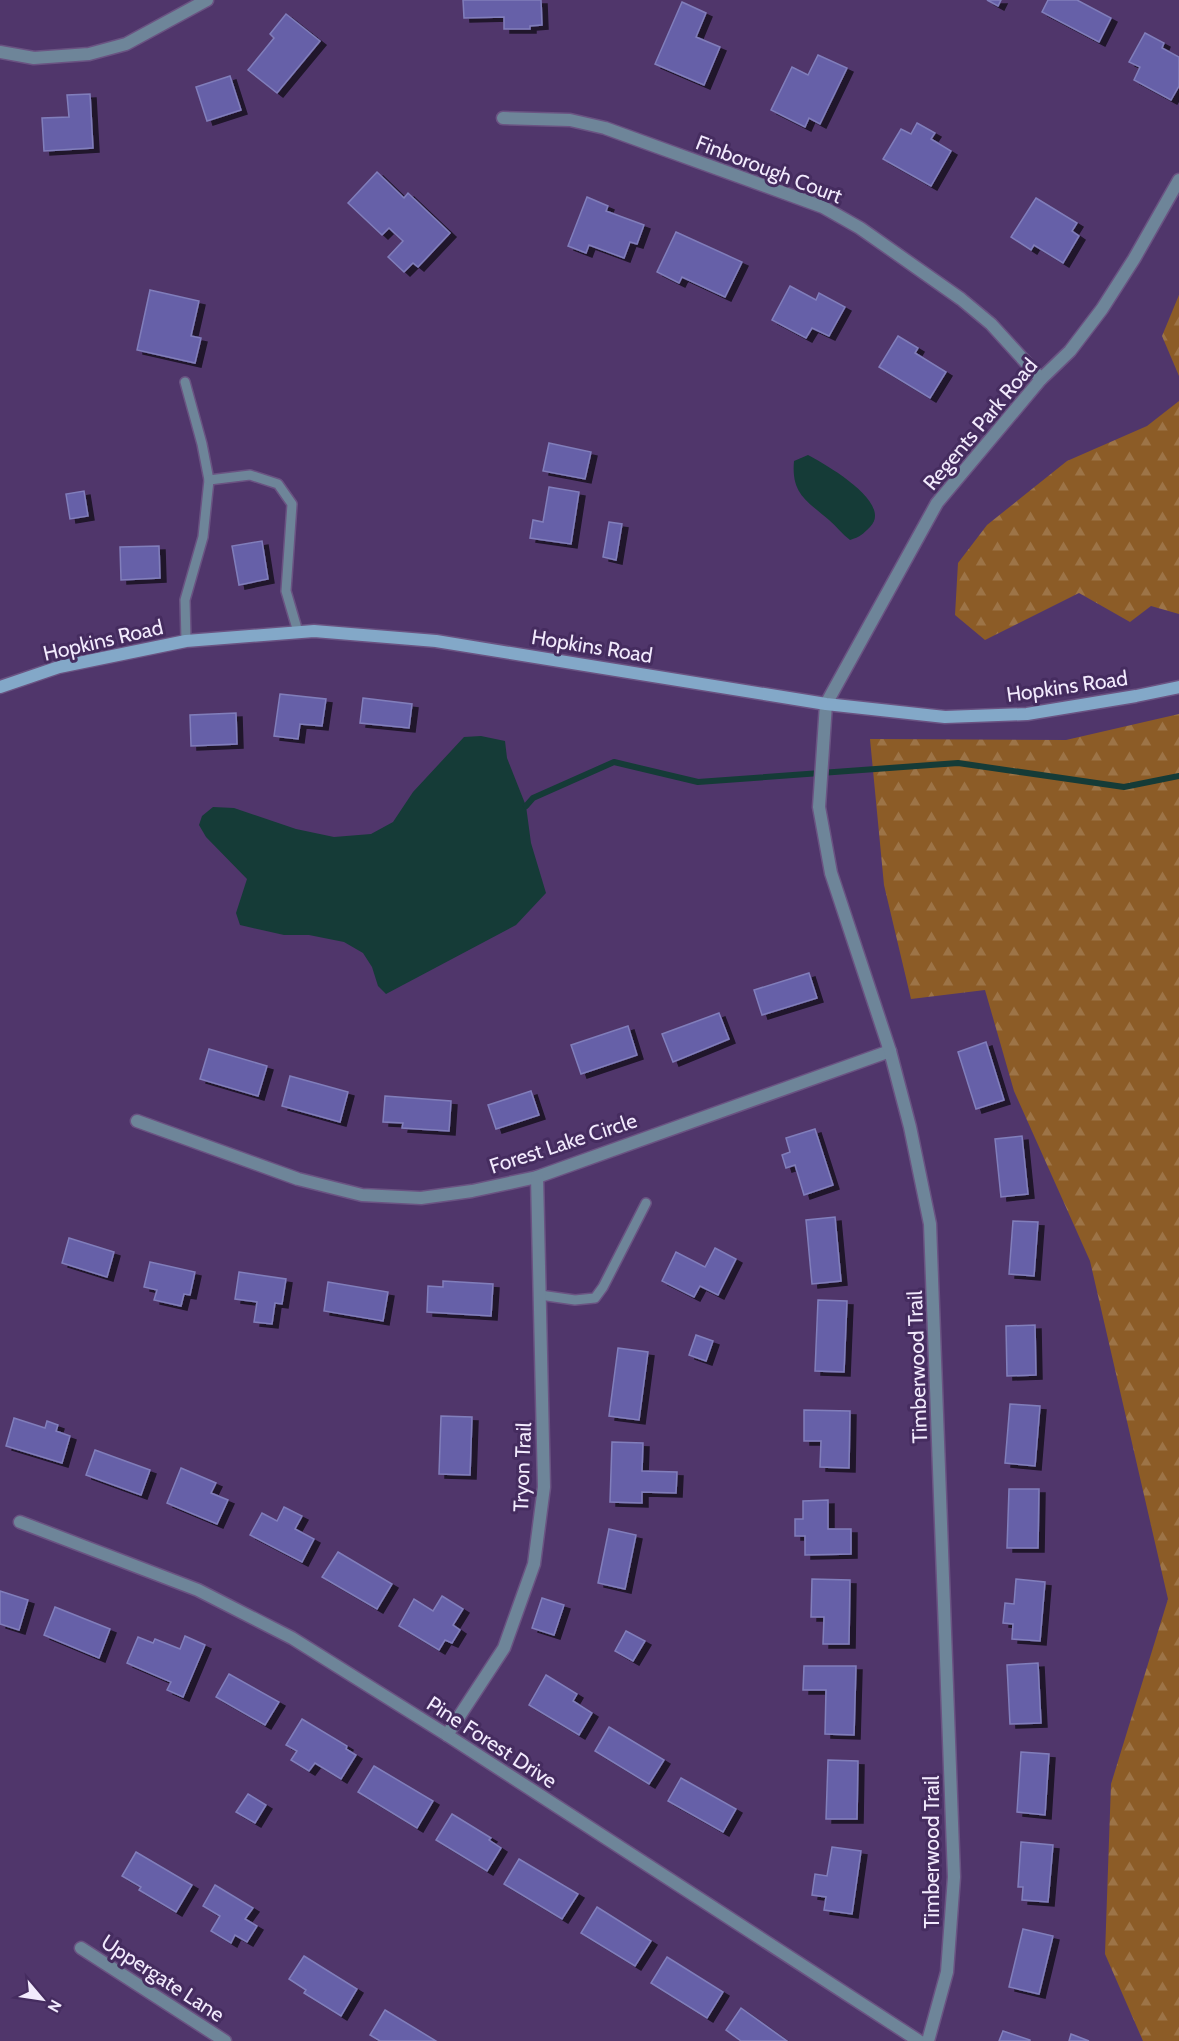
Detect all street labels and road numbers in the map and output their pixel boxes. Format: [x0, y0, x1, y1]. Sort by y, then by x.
street label: Finborough Court [692, 130, 846, 208]
street label: Regents Park Road [918, 353, 1042, 495]
street label: Hopkins Road [41, 614, 165, 666]
street label: Hopkins Road [530, 624, 654, 668]
street label: Hopkins Road [1005, 665, 1129, 707]
street label: Forest Lake Circle [486, 1107, 640, 1179]
street label: Timberwood Trail [902, 1290, 932, 1444]
street label: Tryon Trail [508, 1422, 536, 1512]
street label: Pine Forest Drive [422, 1691, 562, 1793]
street label: Timberwood Trail [919, 1776, 944, 1928]
street label: Uppergate Lane [97, 1929, 229, 2027]

